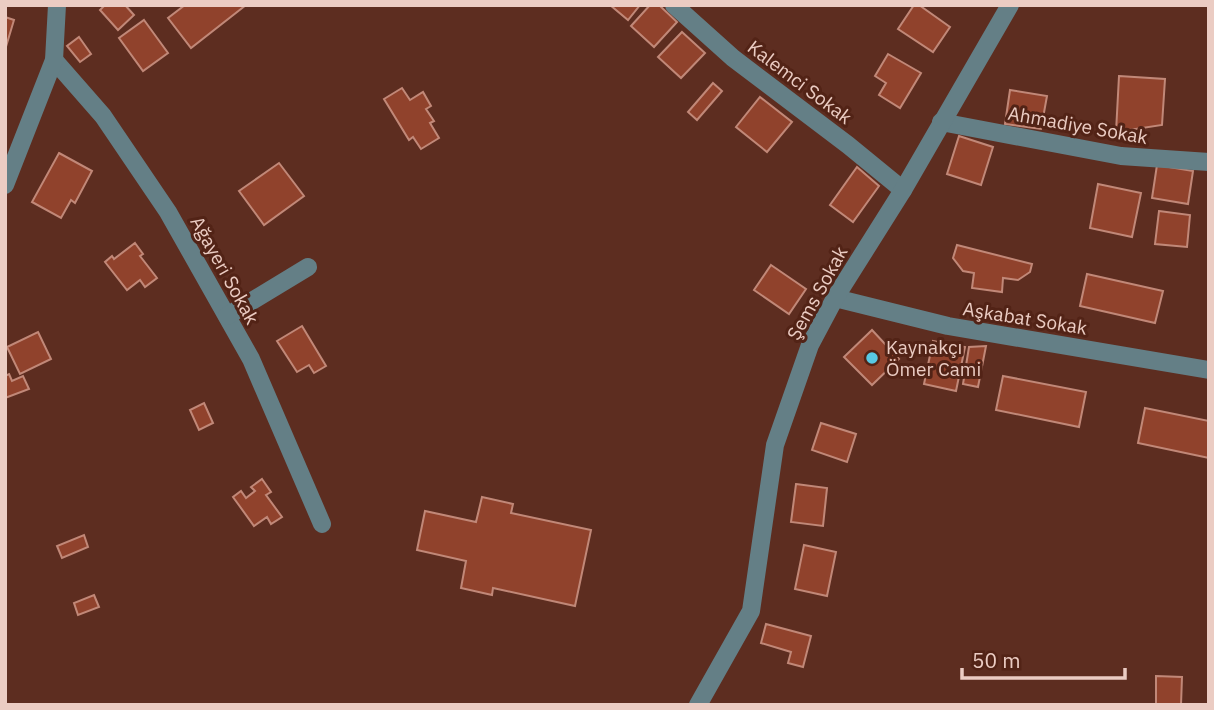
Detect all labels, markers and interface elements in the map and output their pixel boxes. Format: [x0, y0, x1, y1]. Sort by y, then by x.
street label: Kalemci Sokak [743, 35, 857, 129]
street label: Ahmadiye Sokak [1006, 101, 1150, 149]
street label: Ağayeri Sokak [185, 212, 265, 328]
street label: Şems Sokak [781, 242, 853, 344]
street label: Aşkabat Sokak [961, 296, 1089, 340]
place label: Kaynakçı Ömer Cami [886, 335, 981, 381]
marker: Kaynakçı Ömer Cami [864, 350, 880, 366]
scale bar [962, 636, 1125, 680]
text: 50 m [972, 646, 1021, 674]

